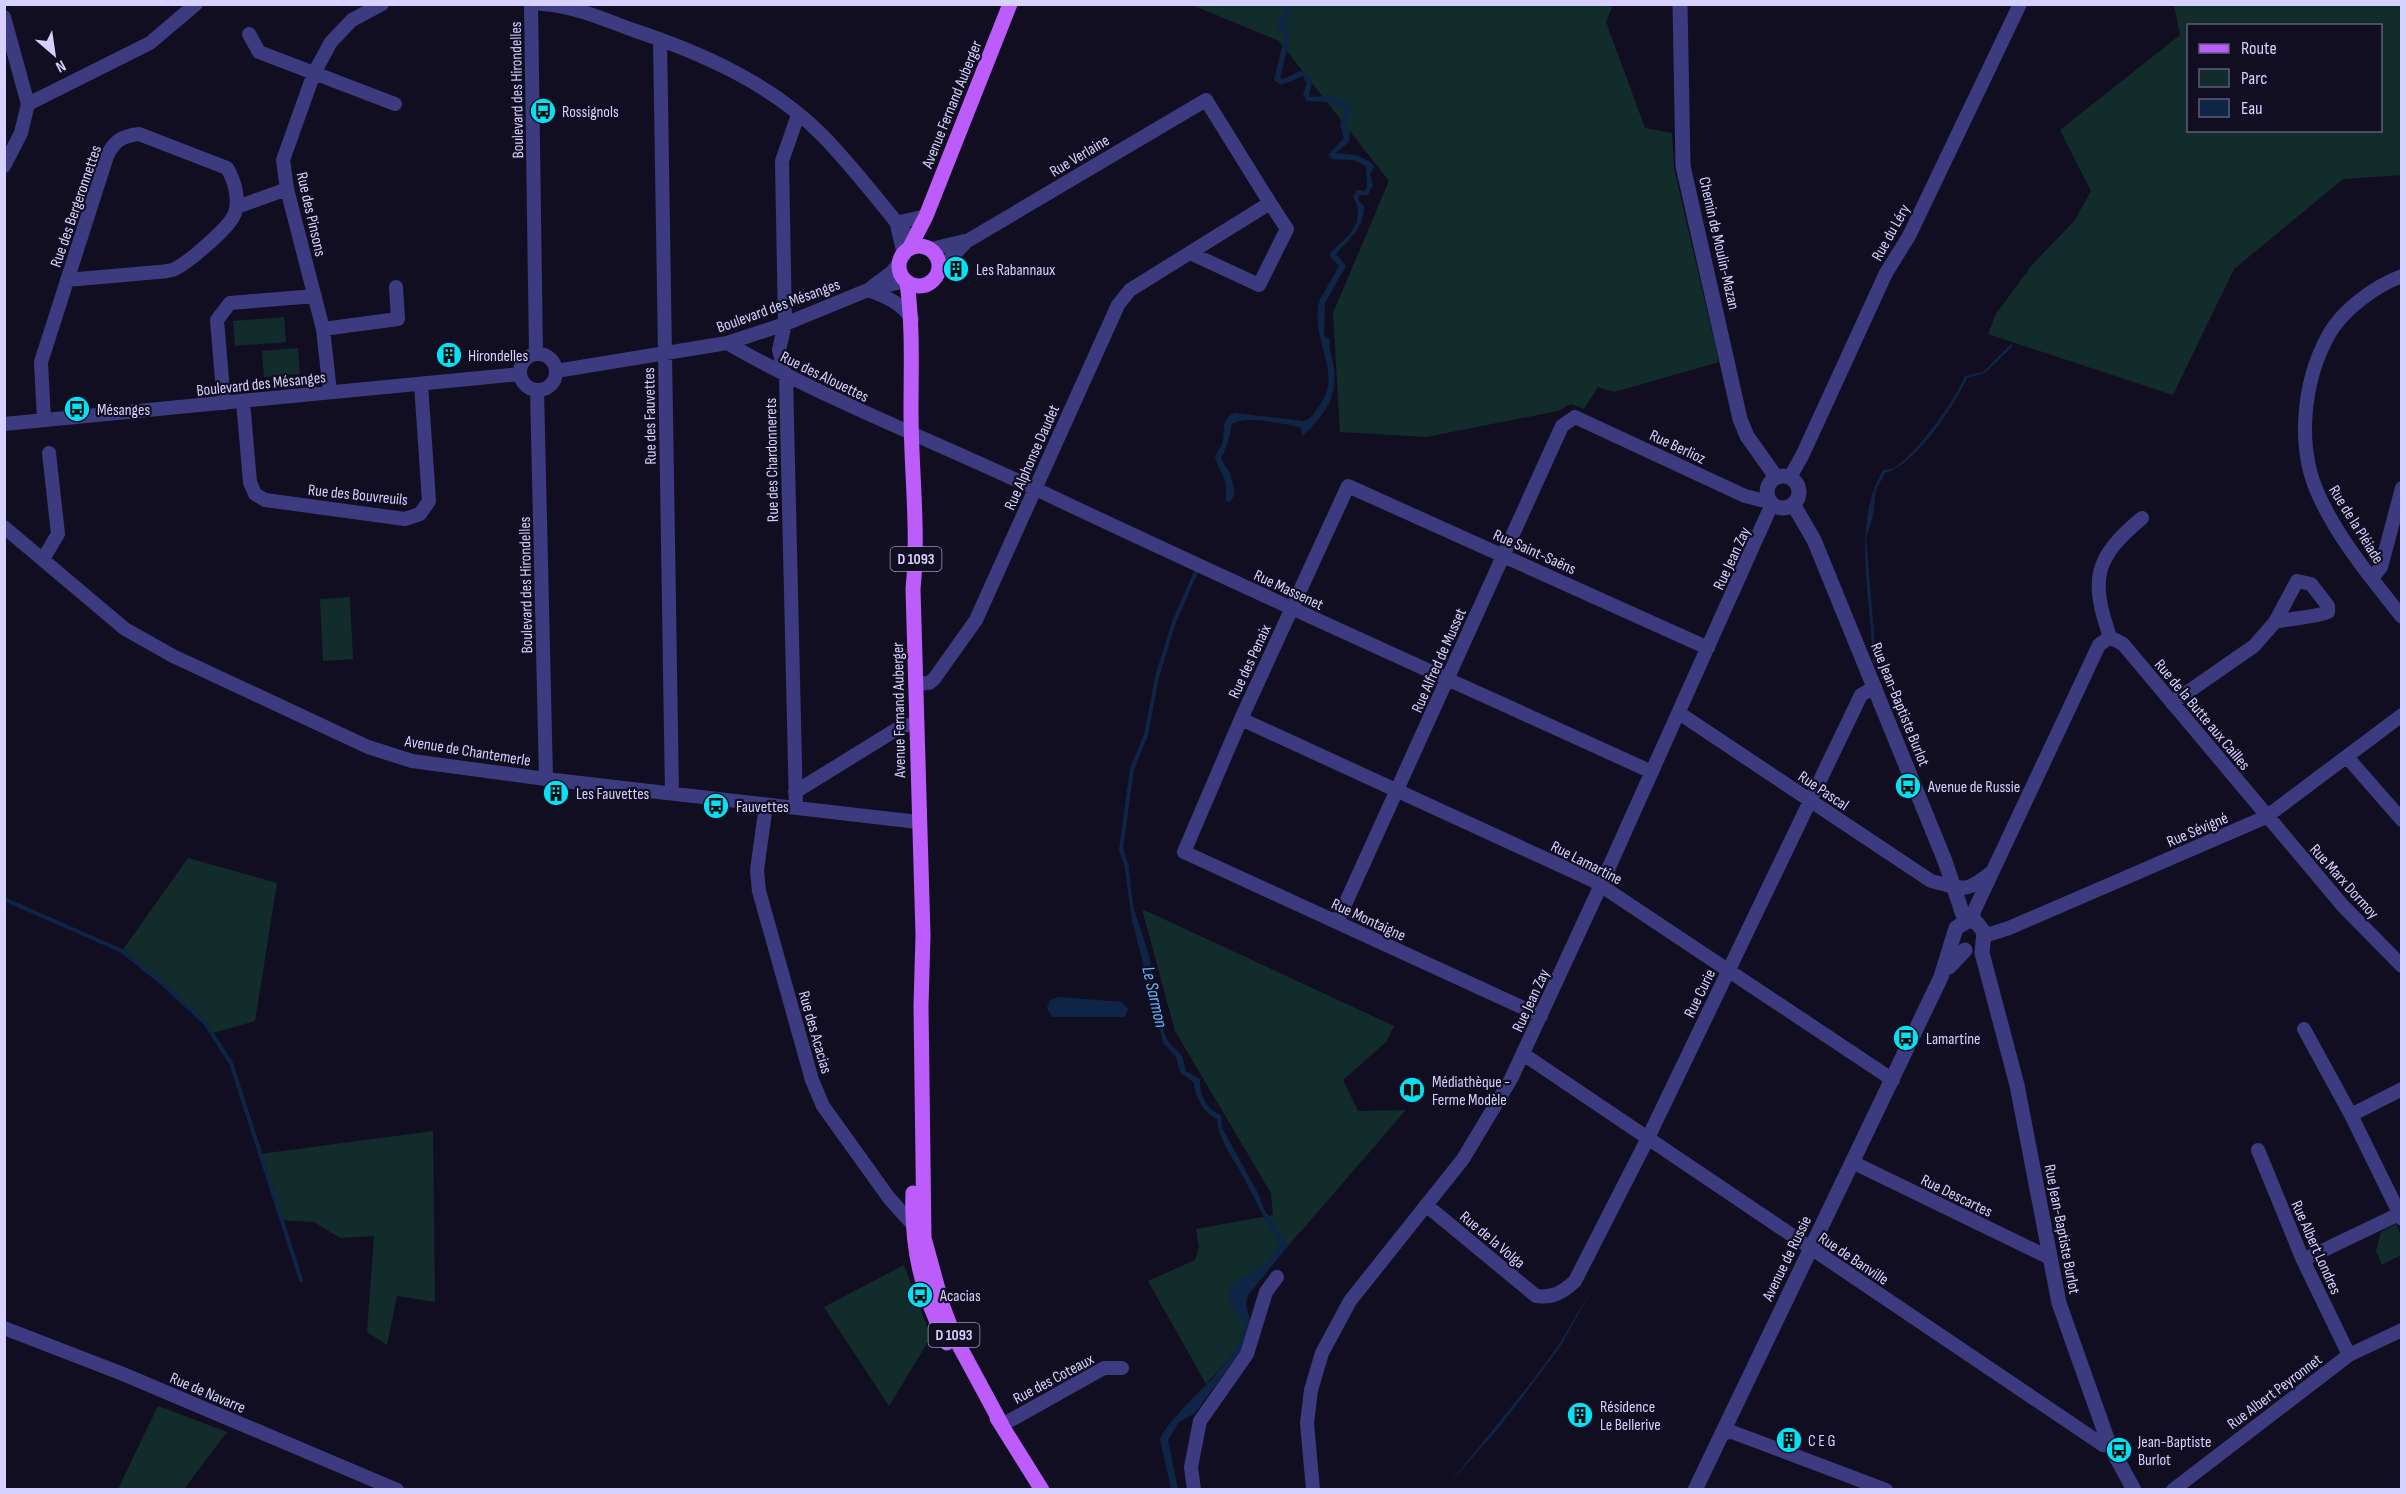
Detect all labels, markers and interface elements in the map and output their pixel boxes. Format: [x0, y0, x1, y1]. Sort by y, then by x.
street label: Boulevard des Hirondelles [507, 21, 528, 159]
north arrow [24, 24, 84, 84]
legend [2187, 24, 2382, 132]
street label: Avenue Fernand Auberger [918, 38, 987, 172]
text: Route [2241, 38, 2277, 59]
text: N [52, 55, 69, 76]
text: Parc [2241, 68, 2267, 89]
bus stop icon: Rossignols [528, 96, 558, 126]
text: Eau [2241, 98, 2263, 119]
place label: Rossignols [562, 103, 619, 122]
street label: Rue Verlaine [1047, 131, 1113, 181]
street label: Rue des Bergeronnettes [47, 143, 106, 270]
street label: Rue des Pinsons [292, 170, 330, 259]
street label: Chemin de Moulin-Mazan [1694, 175, 1743, 312]
street label: Rue du Léry [1868, 201, 1915, 264]
building icon: Les Rabannaux [941, 254, 971, 284]
place label: Les Rabannaux [976, 261, 1055, 280]
street label: Boulevard des Mésanges [714, 275, 843, 338]
building icon: Hirondelles [434, 340, 464, 370]
place label: Hirondelles [468, 347, 528, 366]
street label: Rue des Alouettes [777, 348, 872, 407]
street label: Rue des Fauvettes [640, 367, 661, 465]
street label: Boulevard des Mésanges [196, 368, 327, 401]
bus stop icon: Mésanges [62, 394, 92, 424]
street label: Rue des Chardonnerets [762, 397, 783, 522]
place label: Mésanges [97, 401, 150, 420]
street label: Rue Alphonse Daudet [1001, 402, 1064, 513]
street label: Rue Berlioz [1646, 426, 1709, 469]
street label: Rue des Bouvreuils [307, 481, 409, 510]
street label: Rue de la Pléiade [2324, 482, 2387, 567]
street label: Boulevard des Hirondelles [516, 516, 537, 654]
street label: Rue Jean Zay [1710, 524, 1755, 593]
street label: Rue Saint-Saëns [1490, 526, 1579, 579]
road number: D 1093 [890, 547, 942, 571]
street label: Rue Massenet [1251, 566, 1326, 615]
street label: Rue Alfred de Musset [1408, 605, 1471, 716]
street label: Rue des Penaix [1225, 622, 1276, 702]
street label: Rue Jean-Baptiste Burlot [1866, 640, 1933, 769]
street label: Avenue Fernand Auberger [889, 642, 910, 779]
street label: Rue de la Butte aux Cailles [2150, 656, 2254, 774]
street label: Avenue de Chantemerle [403, 732, 532, 771]
street label: Rue Pascal [1794, 767, 1852, 815]
bus stop icon: Avenue de Russie [1893, 771, 1923, 801]
building icon: Les Fauvettes [541, 778, 571, 808]
place label: Avenue de Russie [1927, 778, 2020, 797]
place label: Les Fauvettes [576, 785, 650, 804]
bus stop icon: Fauvettes [701, 791, 731, 821]
place label: Fauvettes [736, 798, 789, 817]
street label: Rue Sévigné [2164, 809, 2231, 852]
street label: Rue Lamartine [1547, 837, 1625, 889]
street label: Rue Marx Dormoy [2305, 841, 2382, 923]
street label: Rue Montaigne [1328, 895, 1409, 946]
water label: Le Sarmon [1137, 964, 1172, 1030]
street label: Rue Jean Zay [1509, 966, 1554, 1035]
street label: Rue Curie [1681, 966, 1720, 1021]
street label: Rue des Acacias [794, 989, 835, 1076]
bus stop icon: Lamartine [1891, 1023, 1921, 1053]
place label: Lamartine [1926, 1030, 1980, 1049]
place label: Médiathèque - Ferme Modèle [1432, 1073, 1510, 1110]
library icon: Médiathèque - Ferme Modèle [1397, 1075, 1427, 1105]
street label: Rue Jean-Baptiste Burlot [2040, 1163, 2083, 1296]
street label: Rue Descartes [1917, 1171, 1995, 1222]
street label: Rue Albert Londres [2286, 1198, 2345, 1298]
street label: Rue de la Volga [1456, 1207, 1528, 1273]
street label: Avenue de Russie [1758, 1213, 1816, 1305]
street label: Rue de Banville [1815, 1229, 1892, 1290]
bus stop icon: Acacias [905, 1280, 935, 1310]
place label: Acacias [939, 1287, 981, 1306]
road number: D 1093 [928, 1323, 980, 1347]
street label: Rue des Coteaux [1010, 1350, 1097, 1409]
street label: Rue Albert Peyronnet [2224, 1350, 2326, 1434]
street label: Rue de Navarre [167, 1369, 248, 1418]
place label: Résidence Le Bellerive [1600, 1398, 1661, 1435]
building icon: Résidence Le Bellerive [1565, 1400, 1595, 1430]
building icon: C E G [1774, 1425, 1804, 1455]
place label: C E G [1808, 1432, 1835, 1451]
place label: Jean-Baptiste Burlot [2137, 1433, 2211, 1470]
bus stop icon: Jean-Baptiste Burlot [2104, 1435, 2134, 1465]

